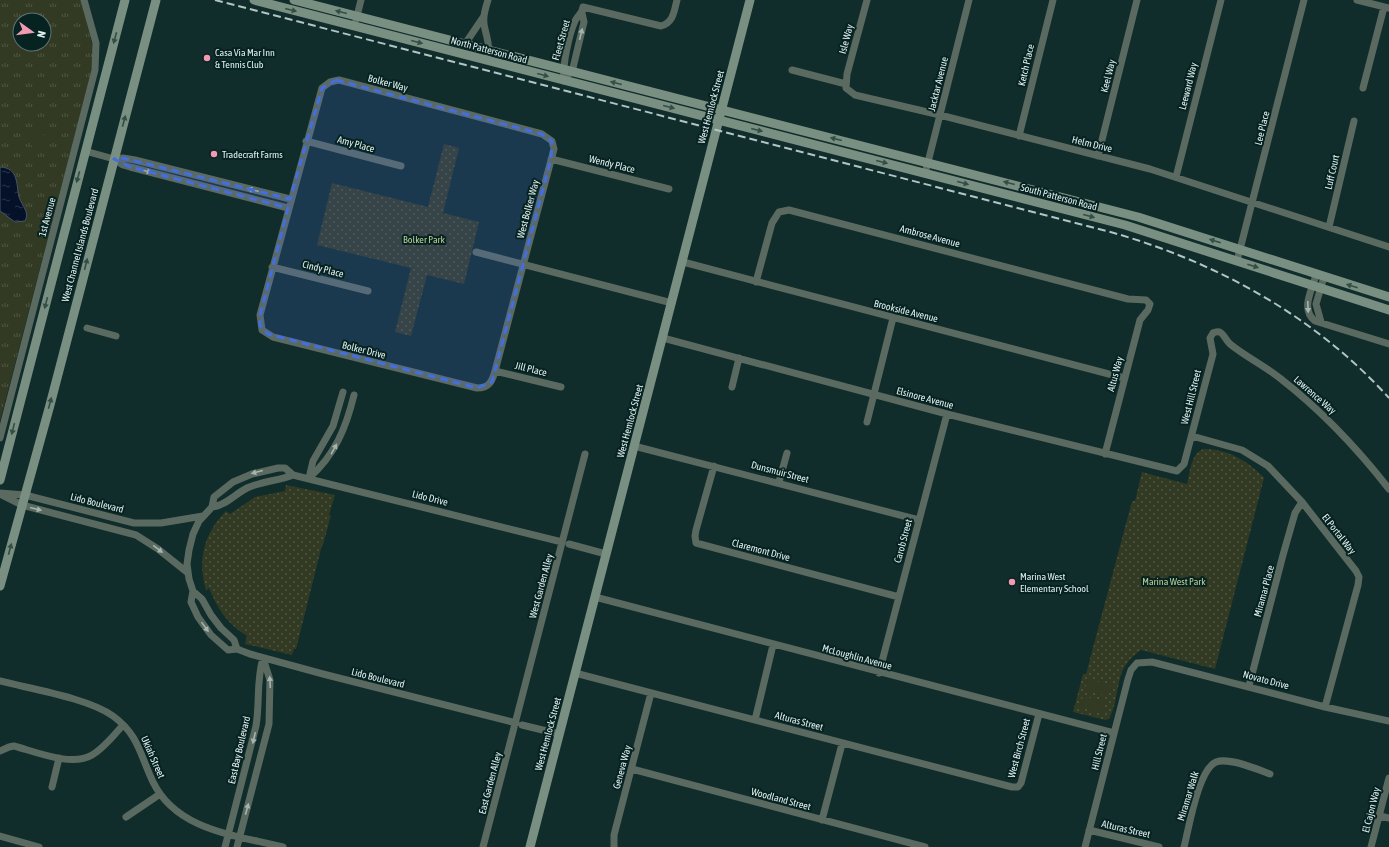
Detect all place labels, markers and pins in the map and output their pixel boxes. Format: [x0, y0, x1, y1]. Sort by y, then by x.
place label: Casa Via Mar Inn & Tennis Club [215, 47, 275, 70]
marker: Casa Via Mar Inn & Tennis Club [202, 53, 212, 63]
marker: Tradecraft Farms [209, 149, 219, 159]
place label: Tradecraft Farms [222, 149, 283, 160]
place label: Marina West Elementary School [1020, 571, 1089, 594]
marker: Marina West Elementary School [1007, 577, 1017, 587]

